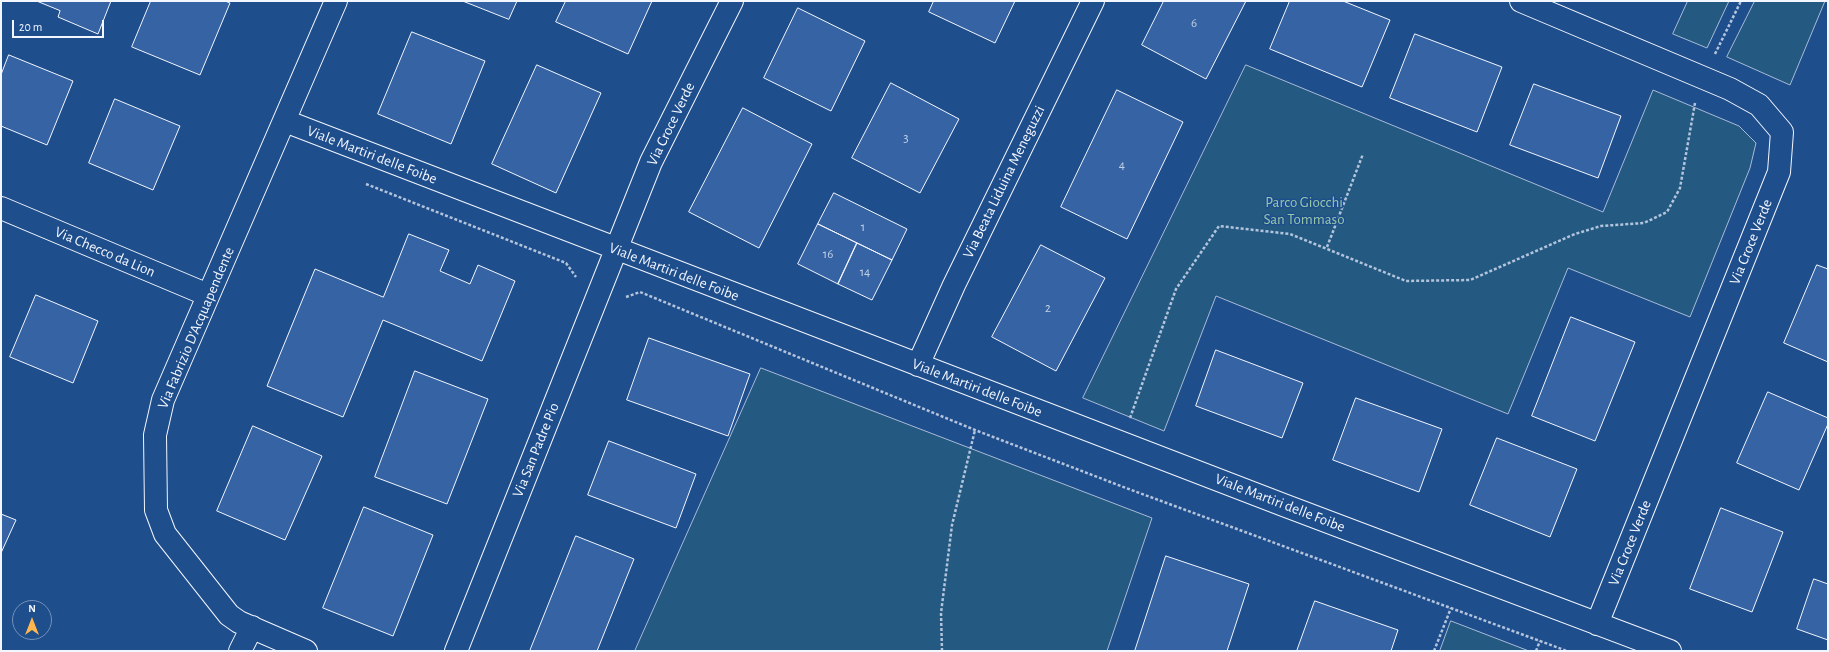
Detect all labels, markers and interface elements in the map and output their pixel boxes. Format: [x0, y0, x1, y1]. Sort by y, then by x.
scale bar [14, 12, 106, 38]
house number: 6 [1191, 15, 1197, 31]
text: 20 m [19, 21, 42, 33]
street label: Via Croce Verde [643, 79, 699, 169]
street label: Via Beata Liduina Meneguzzi [959, 103, 1049, 261]
street label: Viale Martiri delle Foibe [304, 122, 440, 188]
house number: 3 [903, 130, 909, 146]
house number: 4 [1119, 157, 1125, 173]
park label: Parco Giocchi San Tommaso [1263, 193, 1345, 228]
street label: Via Croce Verde [1726, 197, 1776, 287]
house number: 1 [861, 219, 865, 235]
street label: Via Checco da Lion [52, 223, 158, 281]
street label: Viale Martiri delle Foibe [606, 239, 742, 305]
street label: Via Fabrizio D'Acquapendente [154, 244, 238, 412]
house number: 16 [823, 246, 833, 262]
house number: 14 [860, 264, 870, 280]
house number: 2 [1045, 300, 1051, 316]
street label: Viale Martiri delle Foibe [909, 355, 1045, 421]
street label: Via San Padre Pio [509, 400, 563, 500]
street label: Viale Martiri delle Foibe [1212, 470, 1348, 536]
street label: Via Croce Verde [1605, 498, 1655, 588]
north arrow [12, 600, 52, 640]
text: N [28, 603, 36, 614]

